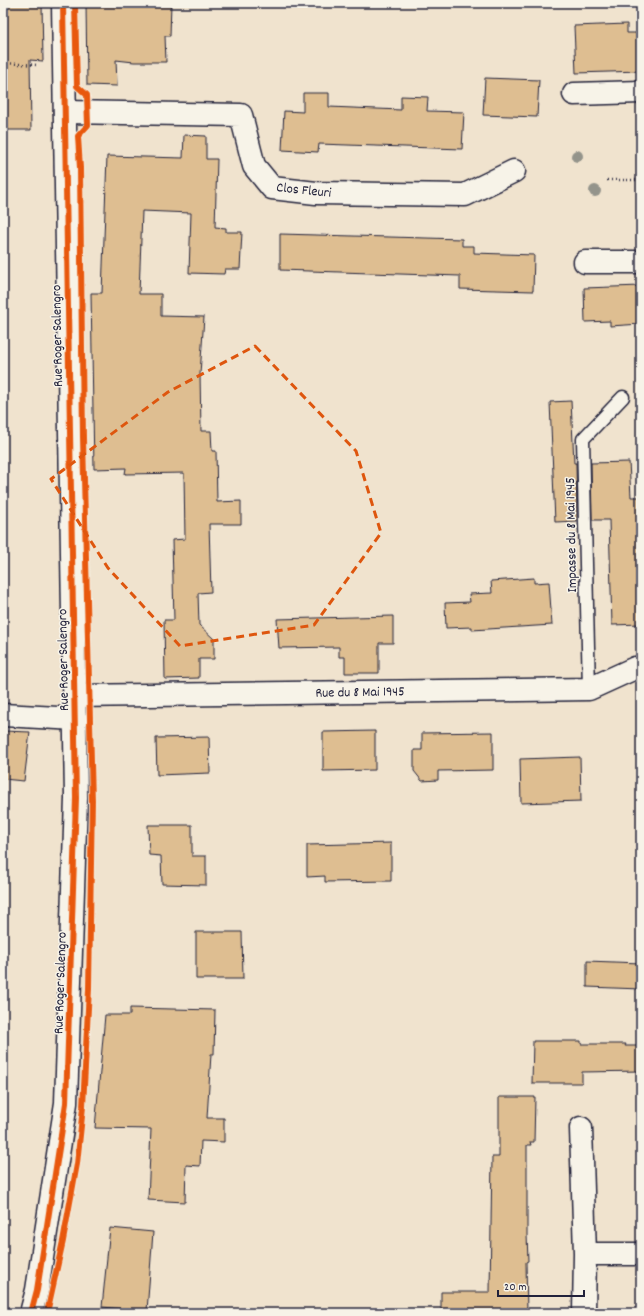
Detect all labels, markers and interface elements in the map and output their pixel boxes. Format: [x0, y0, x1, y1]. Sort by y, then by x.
street label: Clos Fleuri [275, 178, 333, 204]
street label: Rue Roger Salengro [47, 285, 69, 387]
street label: Impasse du 8 Mai 1945 [561, 477, 583, 593]
street label: Rue Roger Salengro [53, 609, 75, 711]
street label: Rue du 8 Mai 1945 [315, 682, 405, 704]
street label: Rue Roger Salengro [49, 932, 73, 1034]
scale bar [498, 1272, 584, 1298]
text: 20 m [504, 1279, 527, 1296]

